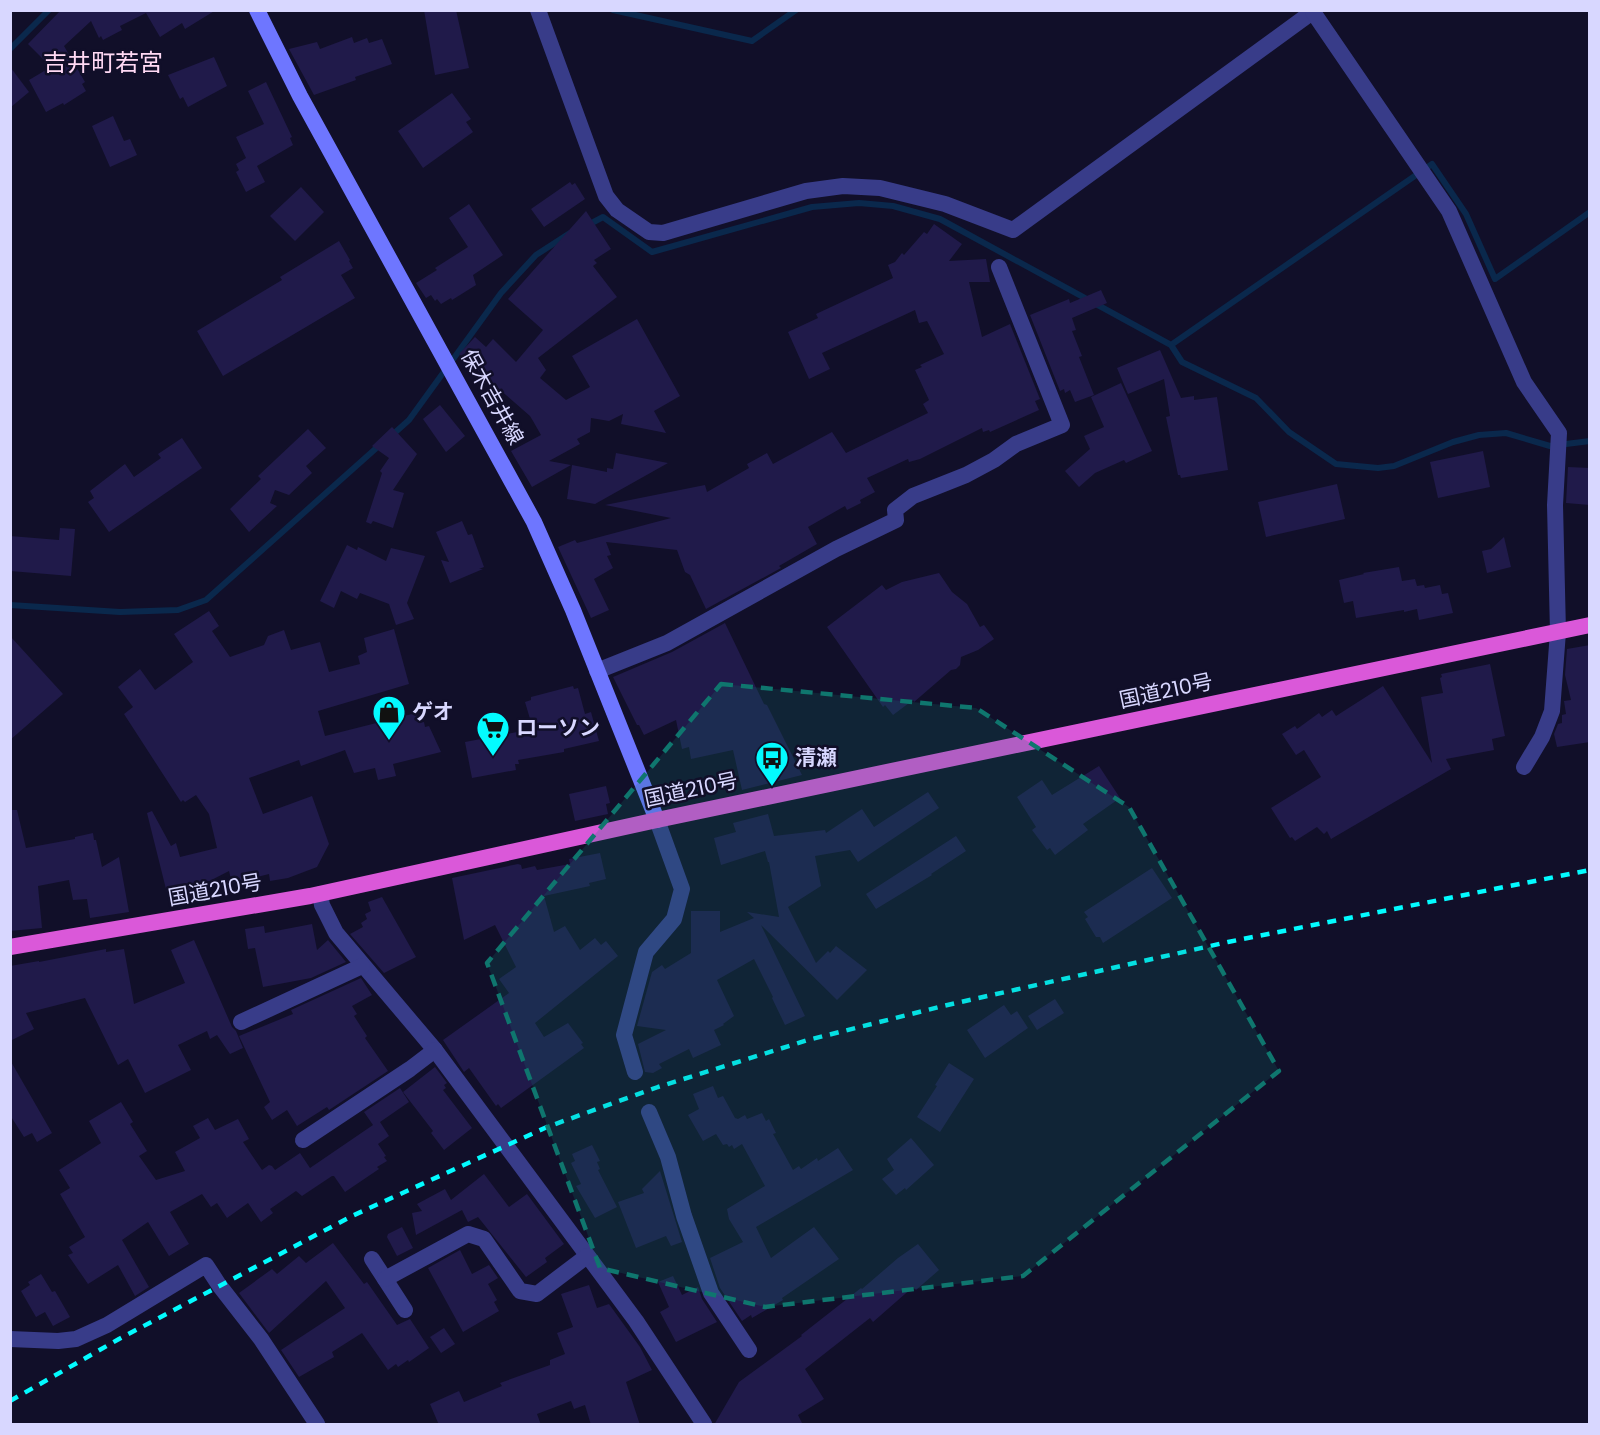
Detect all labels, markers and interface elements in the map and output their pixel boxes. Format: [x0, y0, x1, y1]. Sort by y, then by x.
district label: 吉井町若宮 [43, 46, 163, 79]
street label: 保木吉井線 [454, 344, 531, 450]
street label: 国道210号 [1116, 666, 1215, 715]
shop icon: ゲオ [371, 694, 407, 741]
place label: ゲオ [412, 697, 454, 726]
supermarket icon: ローソン [475, 710, 511, 757]
place label: ローソン [516, 713, 600, 742]
bus stop icon: 清瀬 [754, 740, 790, 787]
place label: 清瀬 [795, 743, 837, 772]
street label: 国道210号 [641, 765, 740, 814]
street label: 国道210号 [166, 867, 264, 912]

